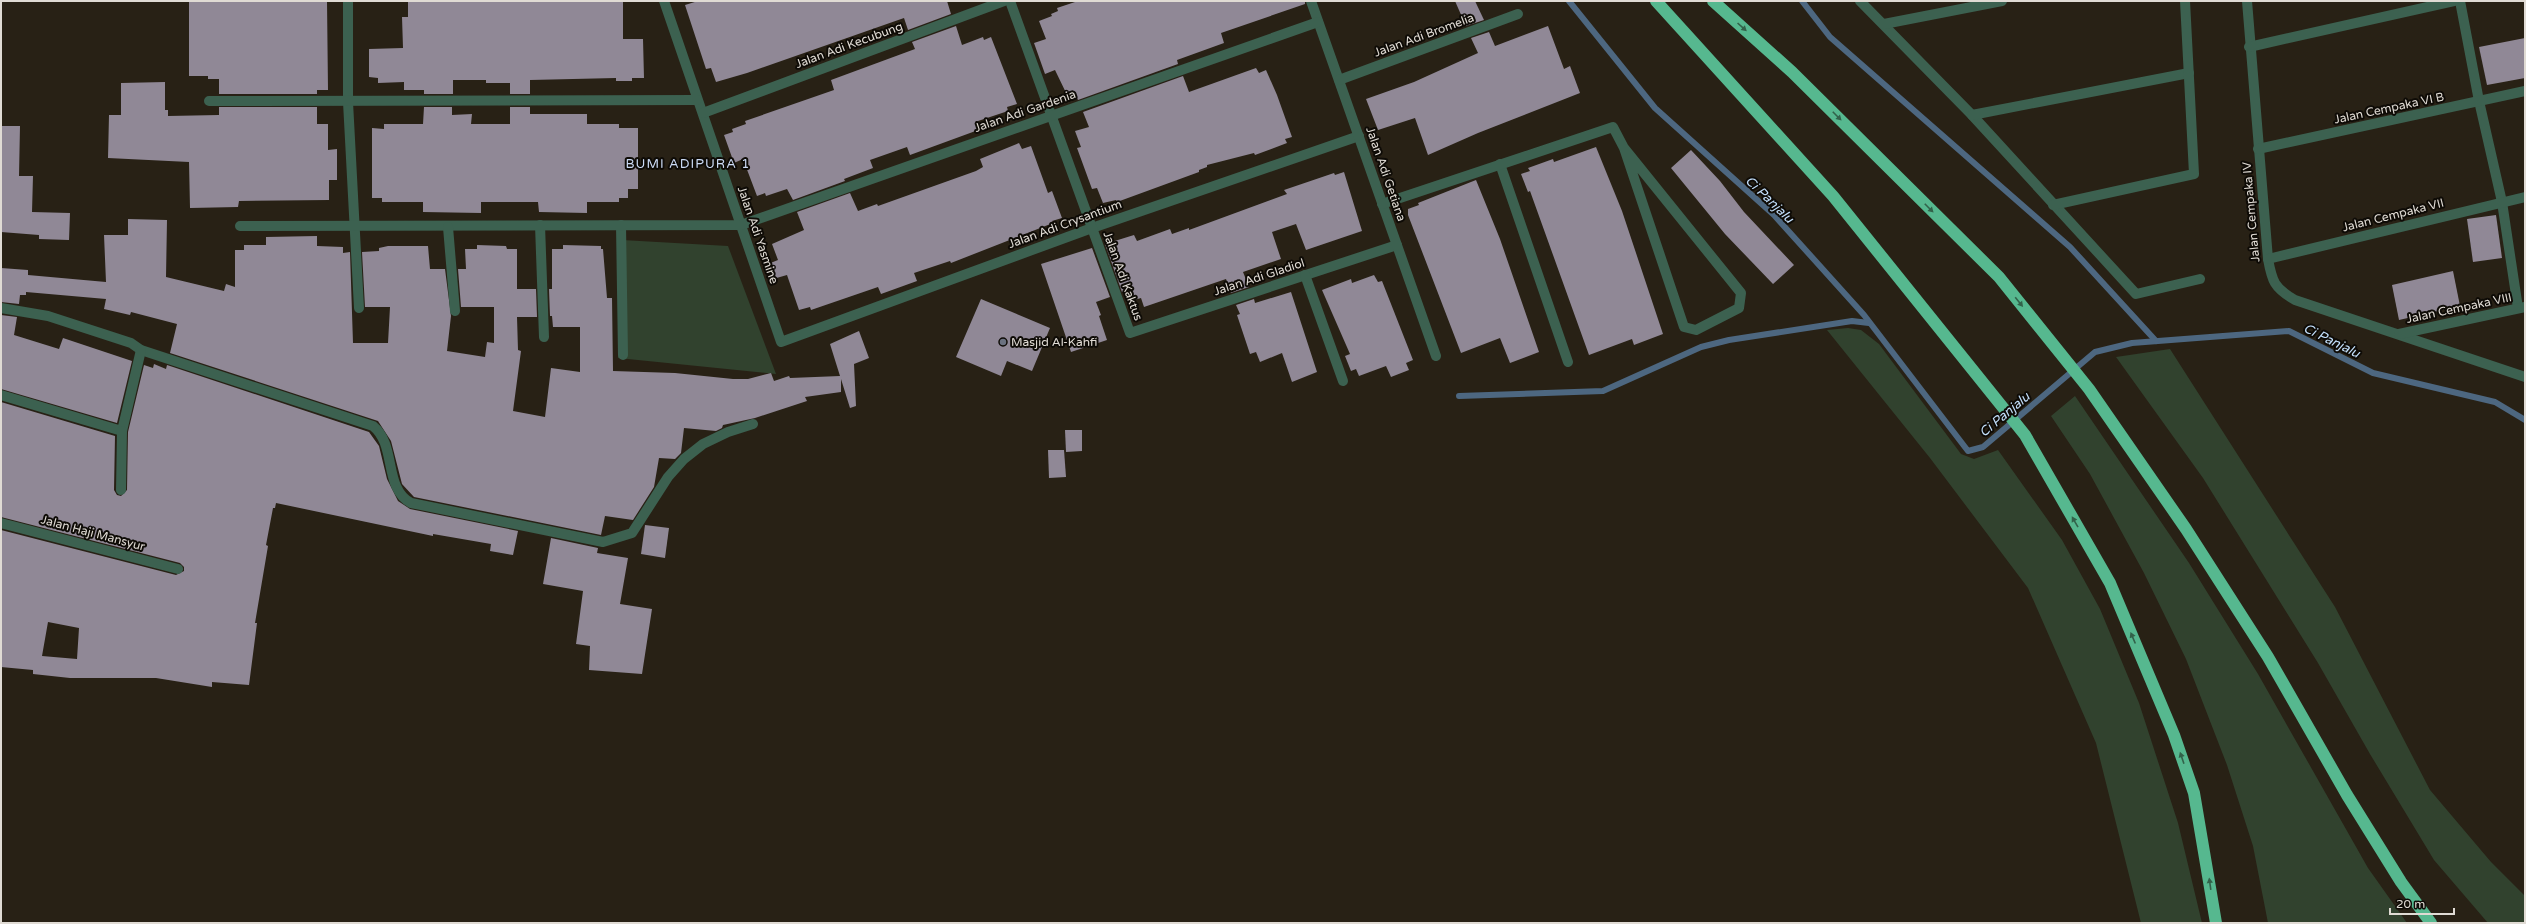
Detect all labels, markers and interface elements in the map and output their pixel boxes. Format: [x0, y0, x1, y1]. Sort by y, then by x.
street label: Jalan Adi Bromelia [1372, 10, 1476, 60]
street label: Jalan Adi Kecubung [793, 19, 905, 71]
one-way arrow [1737, 22, 1747, 32]
street label: Jalan Adi Gardenia [972, 87, 1078, 135]
street label: Jalan Cempaka VI B [2333, 89, 2445, 127]
one-way arrow [1832, 111, 1842, 121]
street label: Jalan Adi Getiana [1363, 125, 1409, 223]
district label: BUMI ADIPURA 1 [626, 156, 750, 172]
street label: Jalan Cempaka IV [2240, 161, 2262, 263]
water label: Ci Panjalu [1742, 173, 1798, 227]
street label: Jalan Adi Yasmine [735, 184, 781, 286]
street label: Jalan Cempaka VII [2341, 196, 2445, 234]
street label: Jalan Adi Crysantium [1006, 197, 1124, 251]
one-way arrow [1924, 203, 1934, 213]
street label: Jalan Adi Kaktus [1100, 229, 1146, 323]
street label: Jalan Adi Gladiol [1212, 256, 1306, 298]
street label: Jalan Cempaka VIII [2405, 290, 2513, 326]
one-way arrow [2014, 296, 2023, 307]
water label: Ci Panjalu [2301, 320, 2363, 362]
place label: Masjid Al-Kahfi [1011, 335, 1097, 349]
marker: Masjid Al-Kahfi [998, 337, 1008, 347]
water label: Ci Panjalu [1976, 388, 2034, 441]
street label: Jalan Haji Mansyur [39, 512, 147, 554]
one-way arrow [2071, 516, 2078, 527]
one-way arrow [2130, 632, 2136, 643]
one-way arrow [2179, 752, 2185, 764]
one-way arrow [2207, 878, 2213, 890]
scale bar [2390, 890, 2454, 916]
text: 20 m [2396, 897, 2425, 911]

